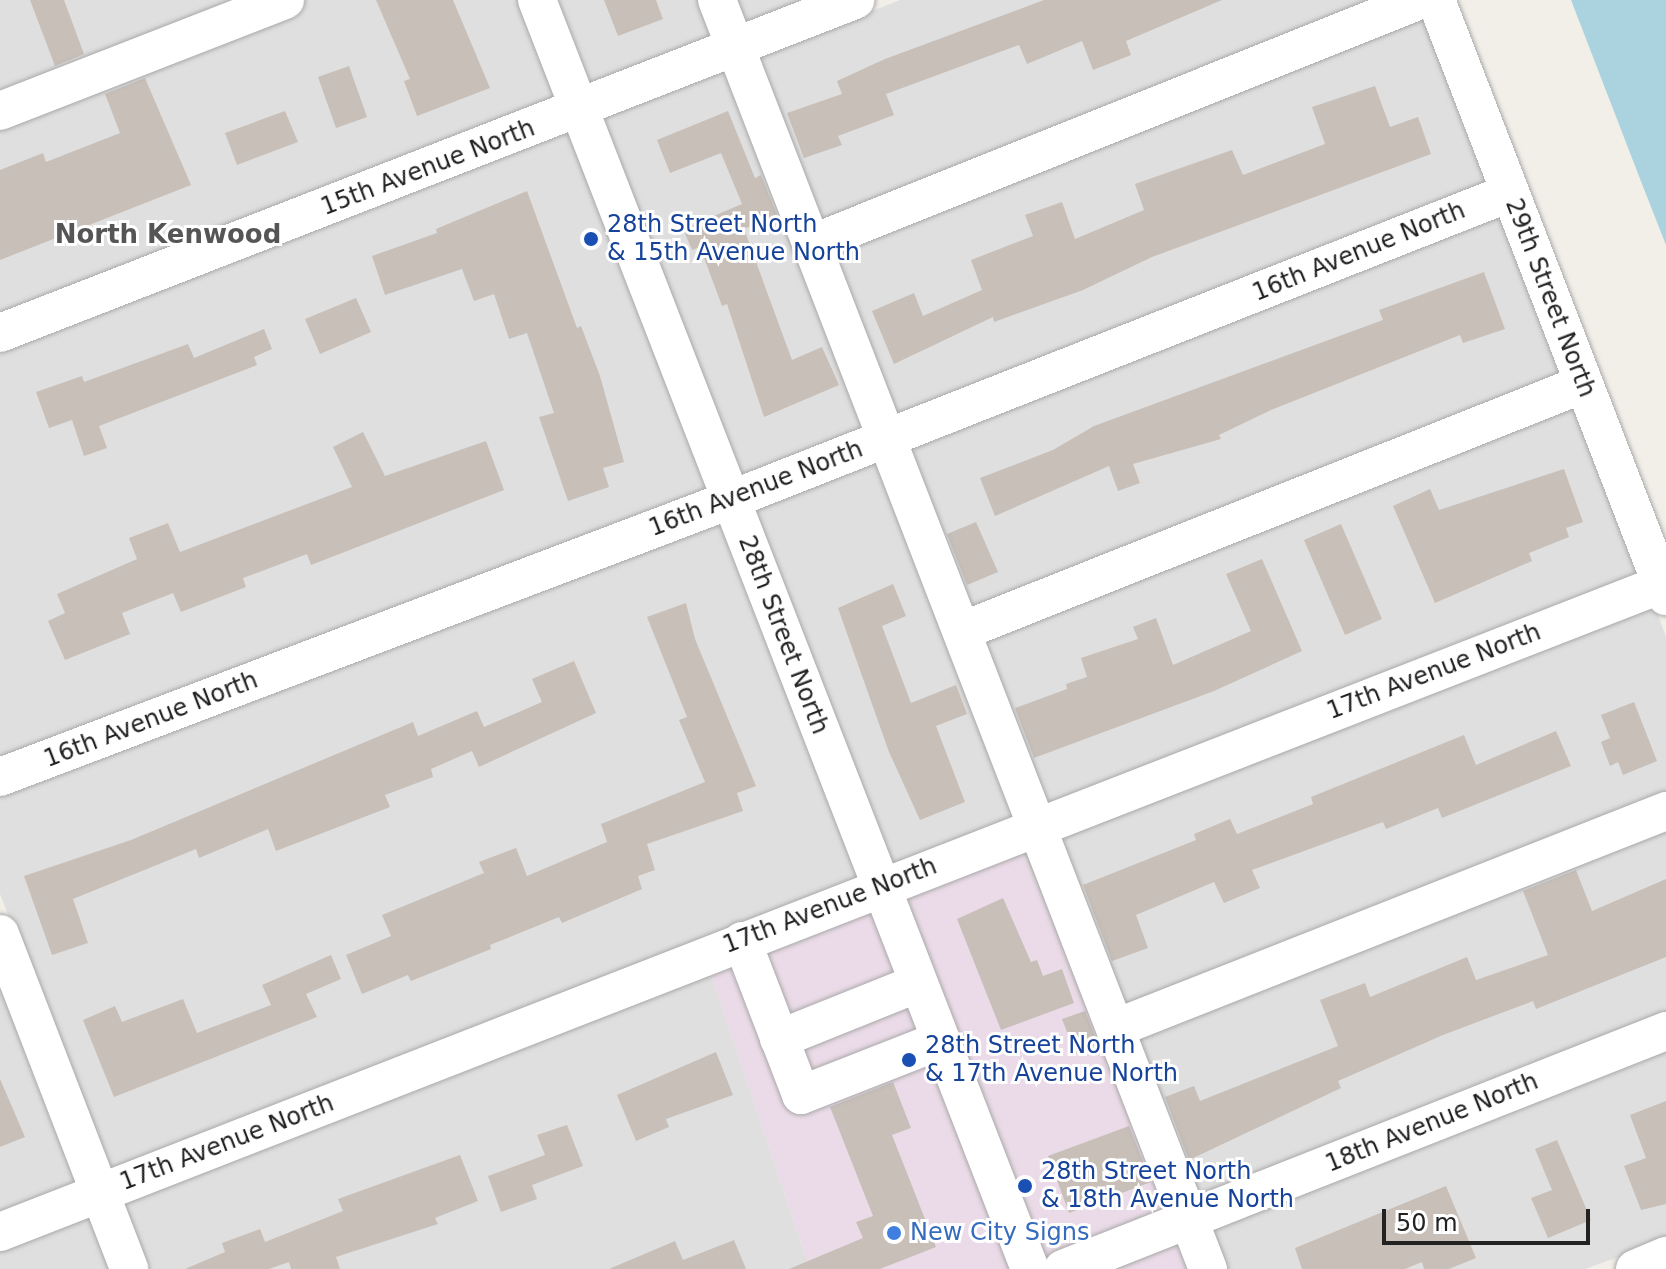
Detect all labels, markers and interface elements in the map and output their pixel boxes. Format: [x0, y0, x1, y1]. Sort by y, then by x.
street label: 15th Avenue North [317, 114, 539, 222]
street label: 29th Street North [1499, 195, 1601, 401]
street label: 16th Avenue North [1249, 196, 1469, 308]
place label: 28th Street North & 15th Avenue North [607, 211, 860, 267]
district label: North Kenwood [55, 219, 281, 251]
marker: 28th Street North & 15th Avenue North [582, 230, 600, 248]
street label: 16th Avenue North [645, 435, 867, 543]
street label: 28th Street North [732, 532, 834, 738]
street label: 17th Avenue North [1323, 618, 1545, 726]
street label: 16th Avenue North [40, 666, 262, 774]
street label: 17th Avenue North [719, 852, 941, 960]
place label: 28th Street North & 17th Avenue North [925, 1032, 1178, 1088]
marker: 28th Street North & 17th Avenue North [900, 1051, 918, 1069]
street label: 18th Avenue North [1322, 1067, 1542, 1179]
street label: 17th Avenue North [116, 1089, 338, 1197]
place label: 28th Street North & 18th Avenue North [1041, 1158, 1294, 1214]
marker: 28th Street North & 18th Avenue North [1016, 1177, 1034, 1195]
scale bar [1386, 1193, 1594, 1243]
text: 50 m [1396, 1209, 1458, 1237]
place label: New City Signs [910, 1219, 1089, 1247]
marker: New City Signs [885, 1224, 903, 1242]

